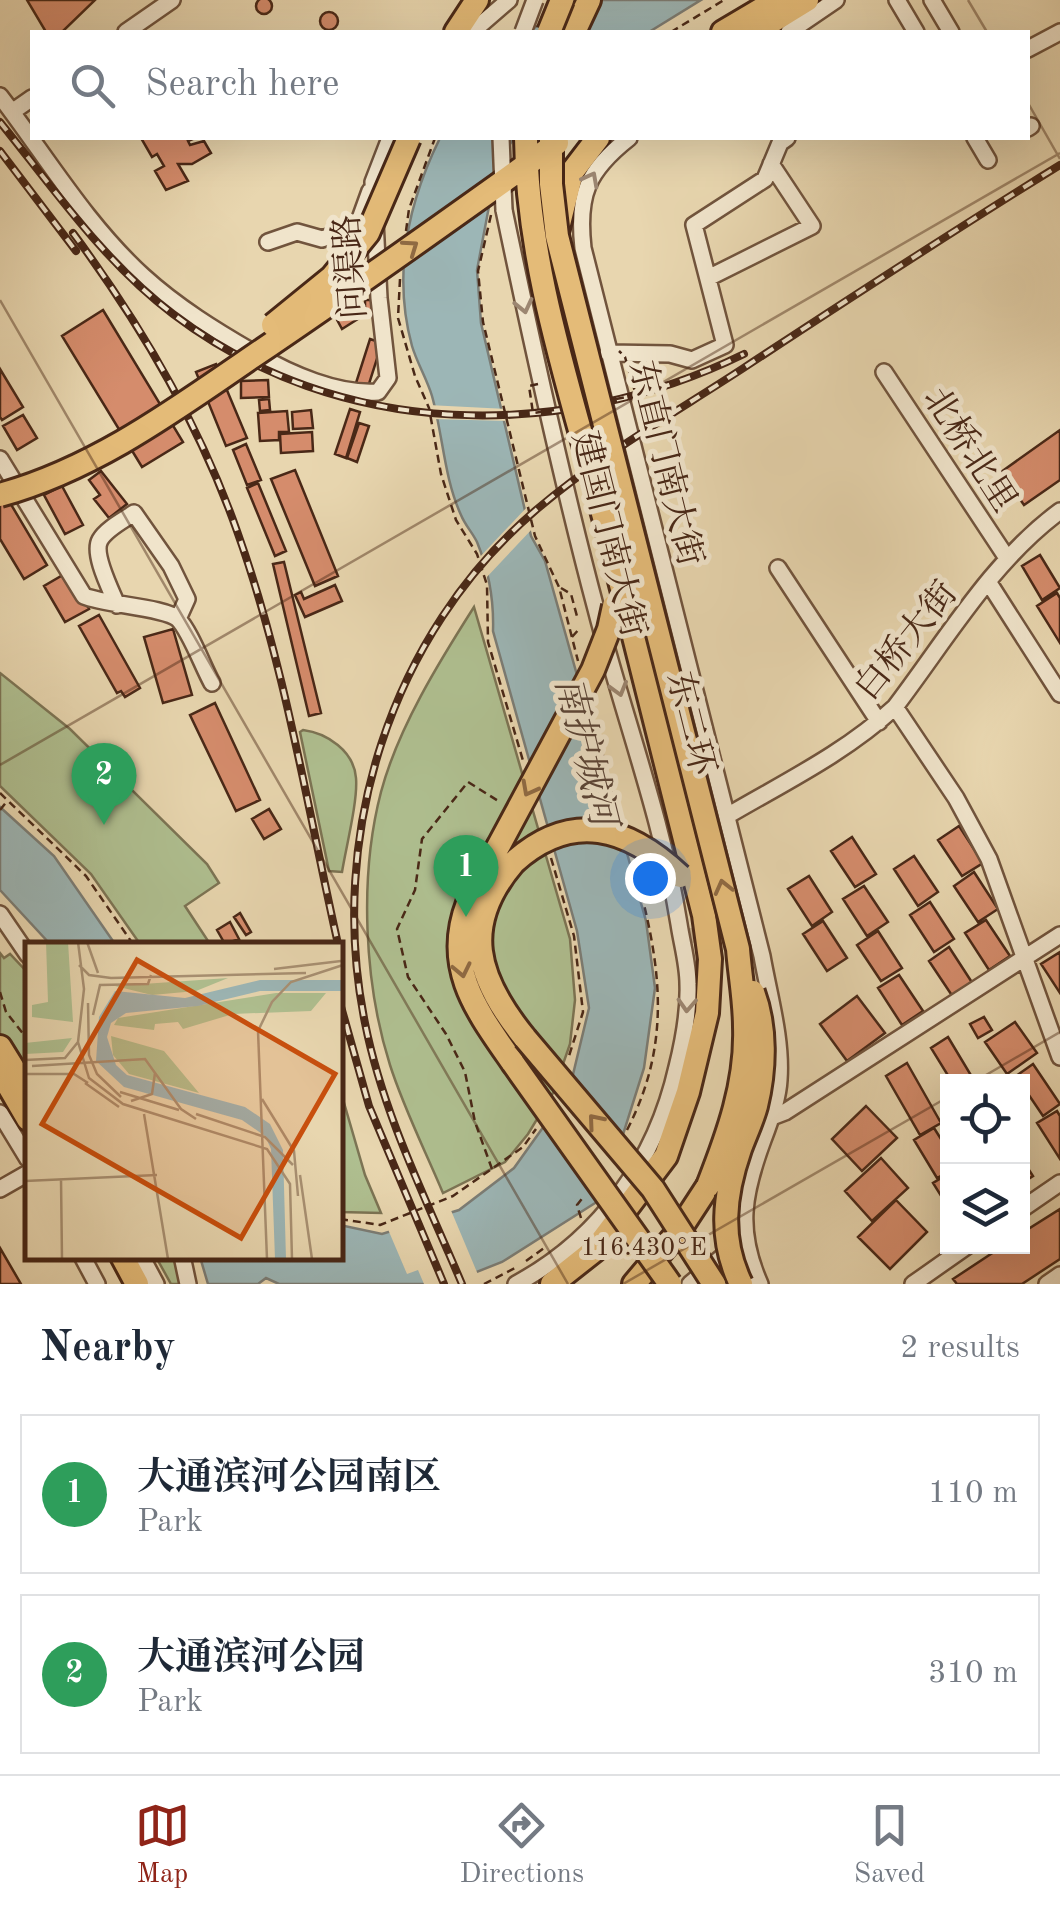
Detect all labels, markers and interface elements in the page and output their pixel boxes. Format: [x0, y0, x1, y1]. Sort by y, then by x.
search box [30, 30, 1030, 140]
icon: search [65, 58, 120, 113]
text: Search here [145, 66, 340, 104]
one-way arrow [579, 171, 599, 189]
street label: 问渠路 [327, 213, 373, 321]
one-way arrow [400, 241, 418, 259]
one-way arrow [512, 297, 533, 314]
street label: 东直门南大街 [622, 357, 710, 570]
street label: 北桥北里 [916, 380, 1024, 519]
street label: 建国门南大街 [565, 428, 653, 641]
street label: 白桥大街 [847, 574, 965, 707]
street label: 东二环 [660, 668, 722, 779]
water label: 南护城河 [547, 672, 626, 836]
one-way arrow [607, 680, 628, 697]
pin: 2 [72, 742, 136, 825]
one-way arrow [522, 778, 541, 796]
pin: 1 [434, 834, 498, 917]
your location [625, 853, 676, 904]
one-way arrow [714, 879, 735, 896]
inset map [25, 942, 342, 1259]
one-way arrow [450, 961, 471, 978]
one-way arrow [677, 998, 698, 1014]
map controls [940, 1074, 1030, 1254]
button: locate [940, 1074, 1030, 1164]
one-way arrow [589, 1114, 607, 1132]
button: layers [940, 1164, 1030, 1254]
text: 116.430°E [581, 1236, 707, 1261]
text: Nearby [40, 1328, 176, 1370]
text: 2 results [900, 1333, 1020, 1365]
text: 大通滨河公园南区 [137, 1460, 441, 1498]
text: 1 [65, 1478, 84, 1510]
text: 110 m [928, 1478, 1018, 1510]
text: Park [137, 1507, 203, 1539]
text: 大通滨河公园 [137, 1640, 365, 1678]
text: 2 [65, 1658, 84, 1690]
text: 310 m [928, 1658, 1018, 1690]
text: Park [137, 1687, 203, 1719]
tab: Map [135, 1798, 190, 1893]
tab: Directions [460, 1798, 584, 1893]
tab: Saved [854, 1798, 925, 1893]

